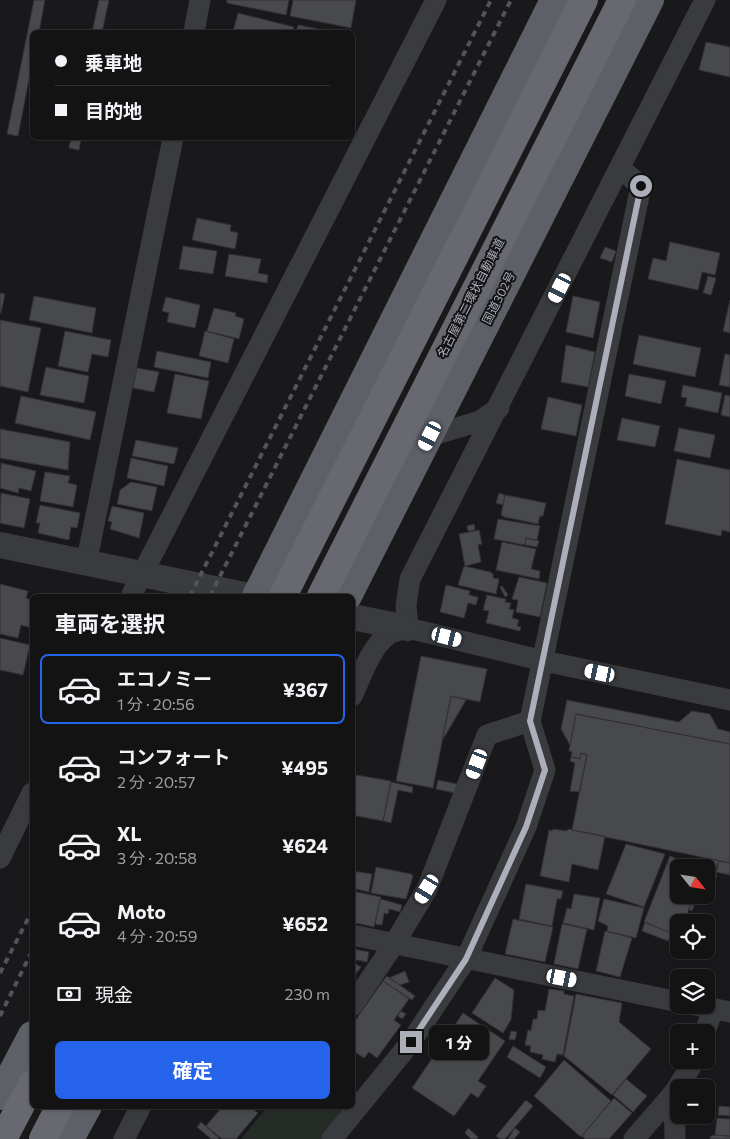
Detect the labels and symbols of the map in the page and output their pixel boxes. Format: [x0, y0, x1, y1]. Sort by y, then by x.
route start [630, 175, 652, 197]
street label: 名古屋第二環状自動車道 [434, 236, 506, 360]
street label: 国道302号 [479, 269, 517, 326]
car [546, 271, 573, 305]
car [416, 419, 443, 453]
car [430, 626, 463, 648]
car [583, 663, 616, 683]
car [464, 747, 489, 781]
north arrow [670, 859, 715, 904]
car [412, 872, 441, 906]
car [545, 968, 578, 988]
callout: 1 分 [428, 1024, 488, 1060]
route end [400, 1031, 422, 1053]

